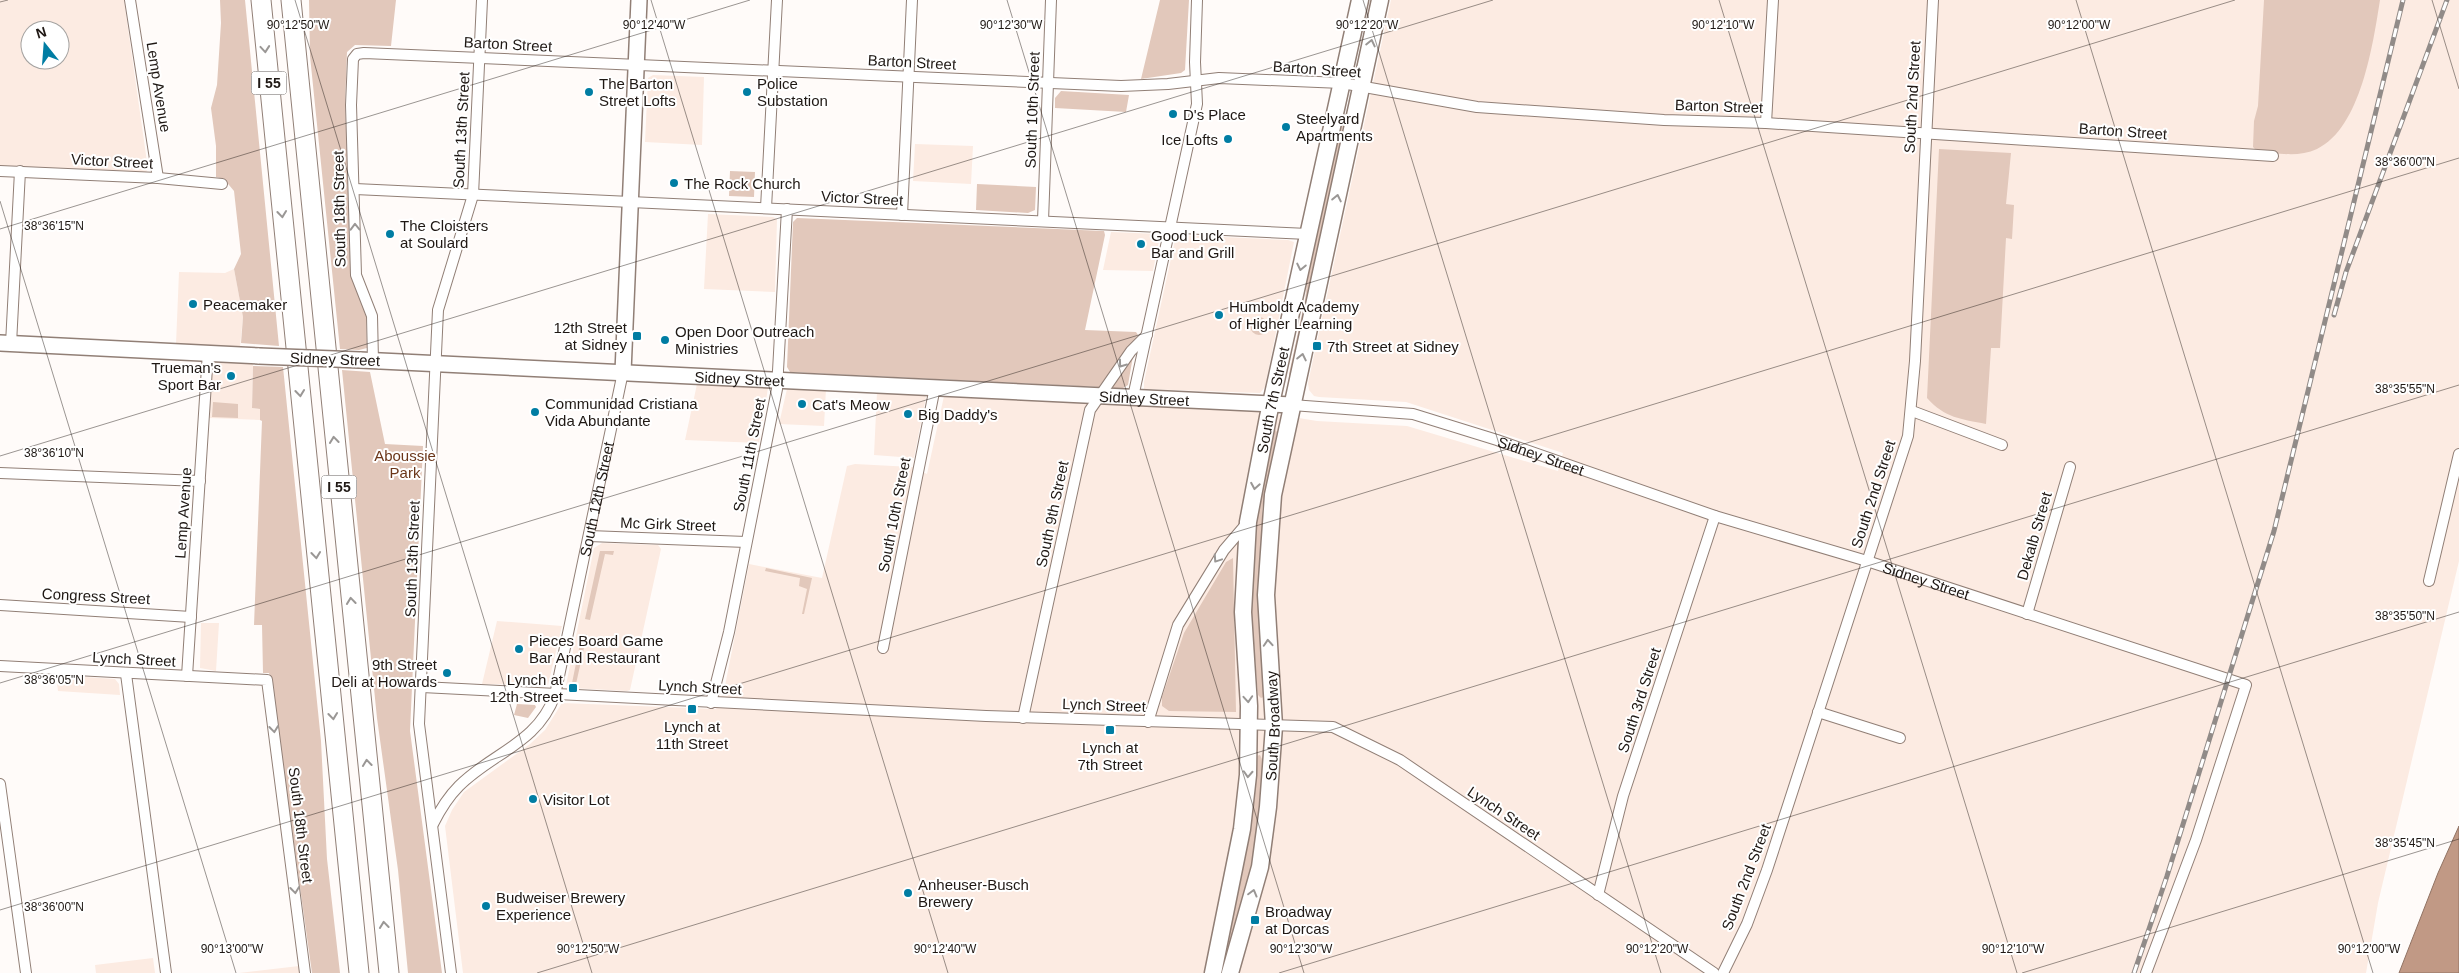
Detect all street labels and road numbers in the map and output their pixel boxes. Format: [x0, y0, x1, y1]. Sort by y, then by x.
street label: Barton Street [463, 33, 553, 55]
street label: Lemp Avenue [143, 40, 175, 134]
street label: South 2nd Street [1901, 40, 1923, 154]
street label: Barton Street [867, 51, 957, 73]
street label: South 10th Street [1021, 51, 1043, 169]
street label: Barton Street [1272, 57, 1363, 81]
street label: South 13th Street [449, 70, 473, 189]
road number: I 55 [252, 72, 286, 95]
street label: Barton Street [1675, 96, 1764, 116]
street label: Barton Street [2078, 119, 2169, 143]
street label: Victor Street [70, 150, 154, 172]
street label: South 18th Street [329, 150, 349, 268]
street label: Victor Street [820, 187, 904, 209]
street label: South 7th Street [1253, 344, 1292, 455]
street label: Sidney Street [290, 349, 381, 369]
street label: Sidney Street [694, 368, 786, 389]
street label: Sidney Street [1099, 387, 1190, 409]
street label: South 11th Street [730, 396, 769, 513]
street label: Sidney Street [1496, 433, 1587, 479]
street label: South 2nd Street [1848, 437, 1899, 550]
street label: South 12th Street [576, 439, 617, 558]
street label: South 10th Street [875, 455, 914, 574]
street label: South 9th Street [1032, 458, 1072, 569]
street label: Lemp Avenue [171, 467, 195, 559]
road number: I 55 [322, 476, 356, 498]
street label: Dekalb Street [2013, 489, 2055, 582]
street label: South 13th Street [401, 500, 423, 618]
street label: Mc Girk Street [620, 514, 717, 534]
street label: Sidney Street [1881, 558, 1973, 603]
street label: Congress Street [41, 585, 151, 607]
street label: South 3rd Street [1614, 645, 1664, 755]
street label: Lynch Street [92, 648, 177, 670]
street label: South Broadway [1261, 670, 1283, 781]
street label: Lynch Street [658, 676, 743, 698]
street label: Lynch Street [1062, 695, 1147, 715]
street label: South 18th Street [285, 766, 317, 885]
street label: Lynch Street [1465, 783, 1544, 844]
street label: South 2nd Street [1718, 821, 1774, 933]

